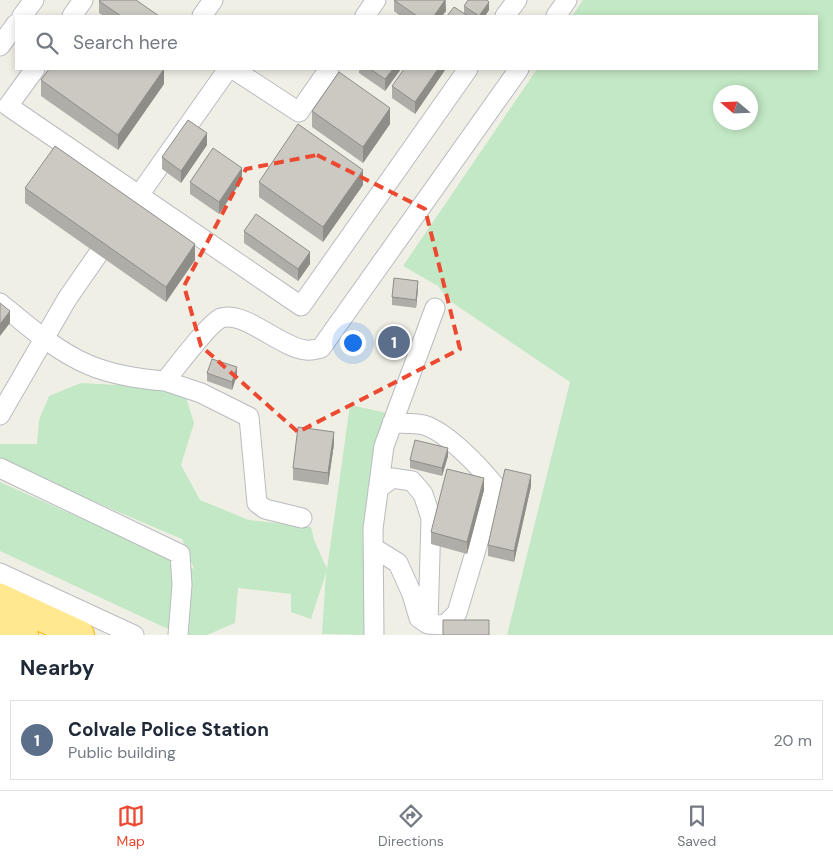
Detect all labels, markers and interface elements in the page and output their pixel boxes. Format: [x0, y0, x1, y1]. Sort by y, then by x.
search box [15, 15, 818, 70]
icon: search [33, 29, 61, 57]
text: Search here [73, 30, 178, 55]
north arrow [713, 85, 758, 130]
pin: 1 [378, 323, 410, 361]
your location [340, 330, 366, 356]
text: Nearby [20, 654, 94, 682]
text: Colvale Police Station [68, 717, 269, 742]
text: 1 [34, 730, 40, 751]
text: 20 m [773, 730, 812, 751]
text: Public building [68, 742, 176, 763]
tab: Map [117, 802, 145, 850]
tab: Directions [378, 802, 444, 850]
tab: Saved [677, 802, 716, 850]

